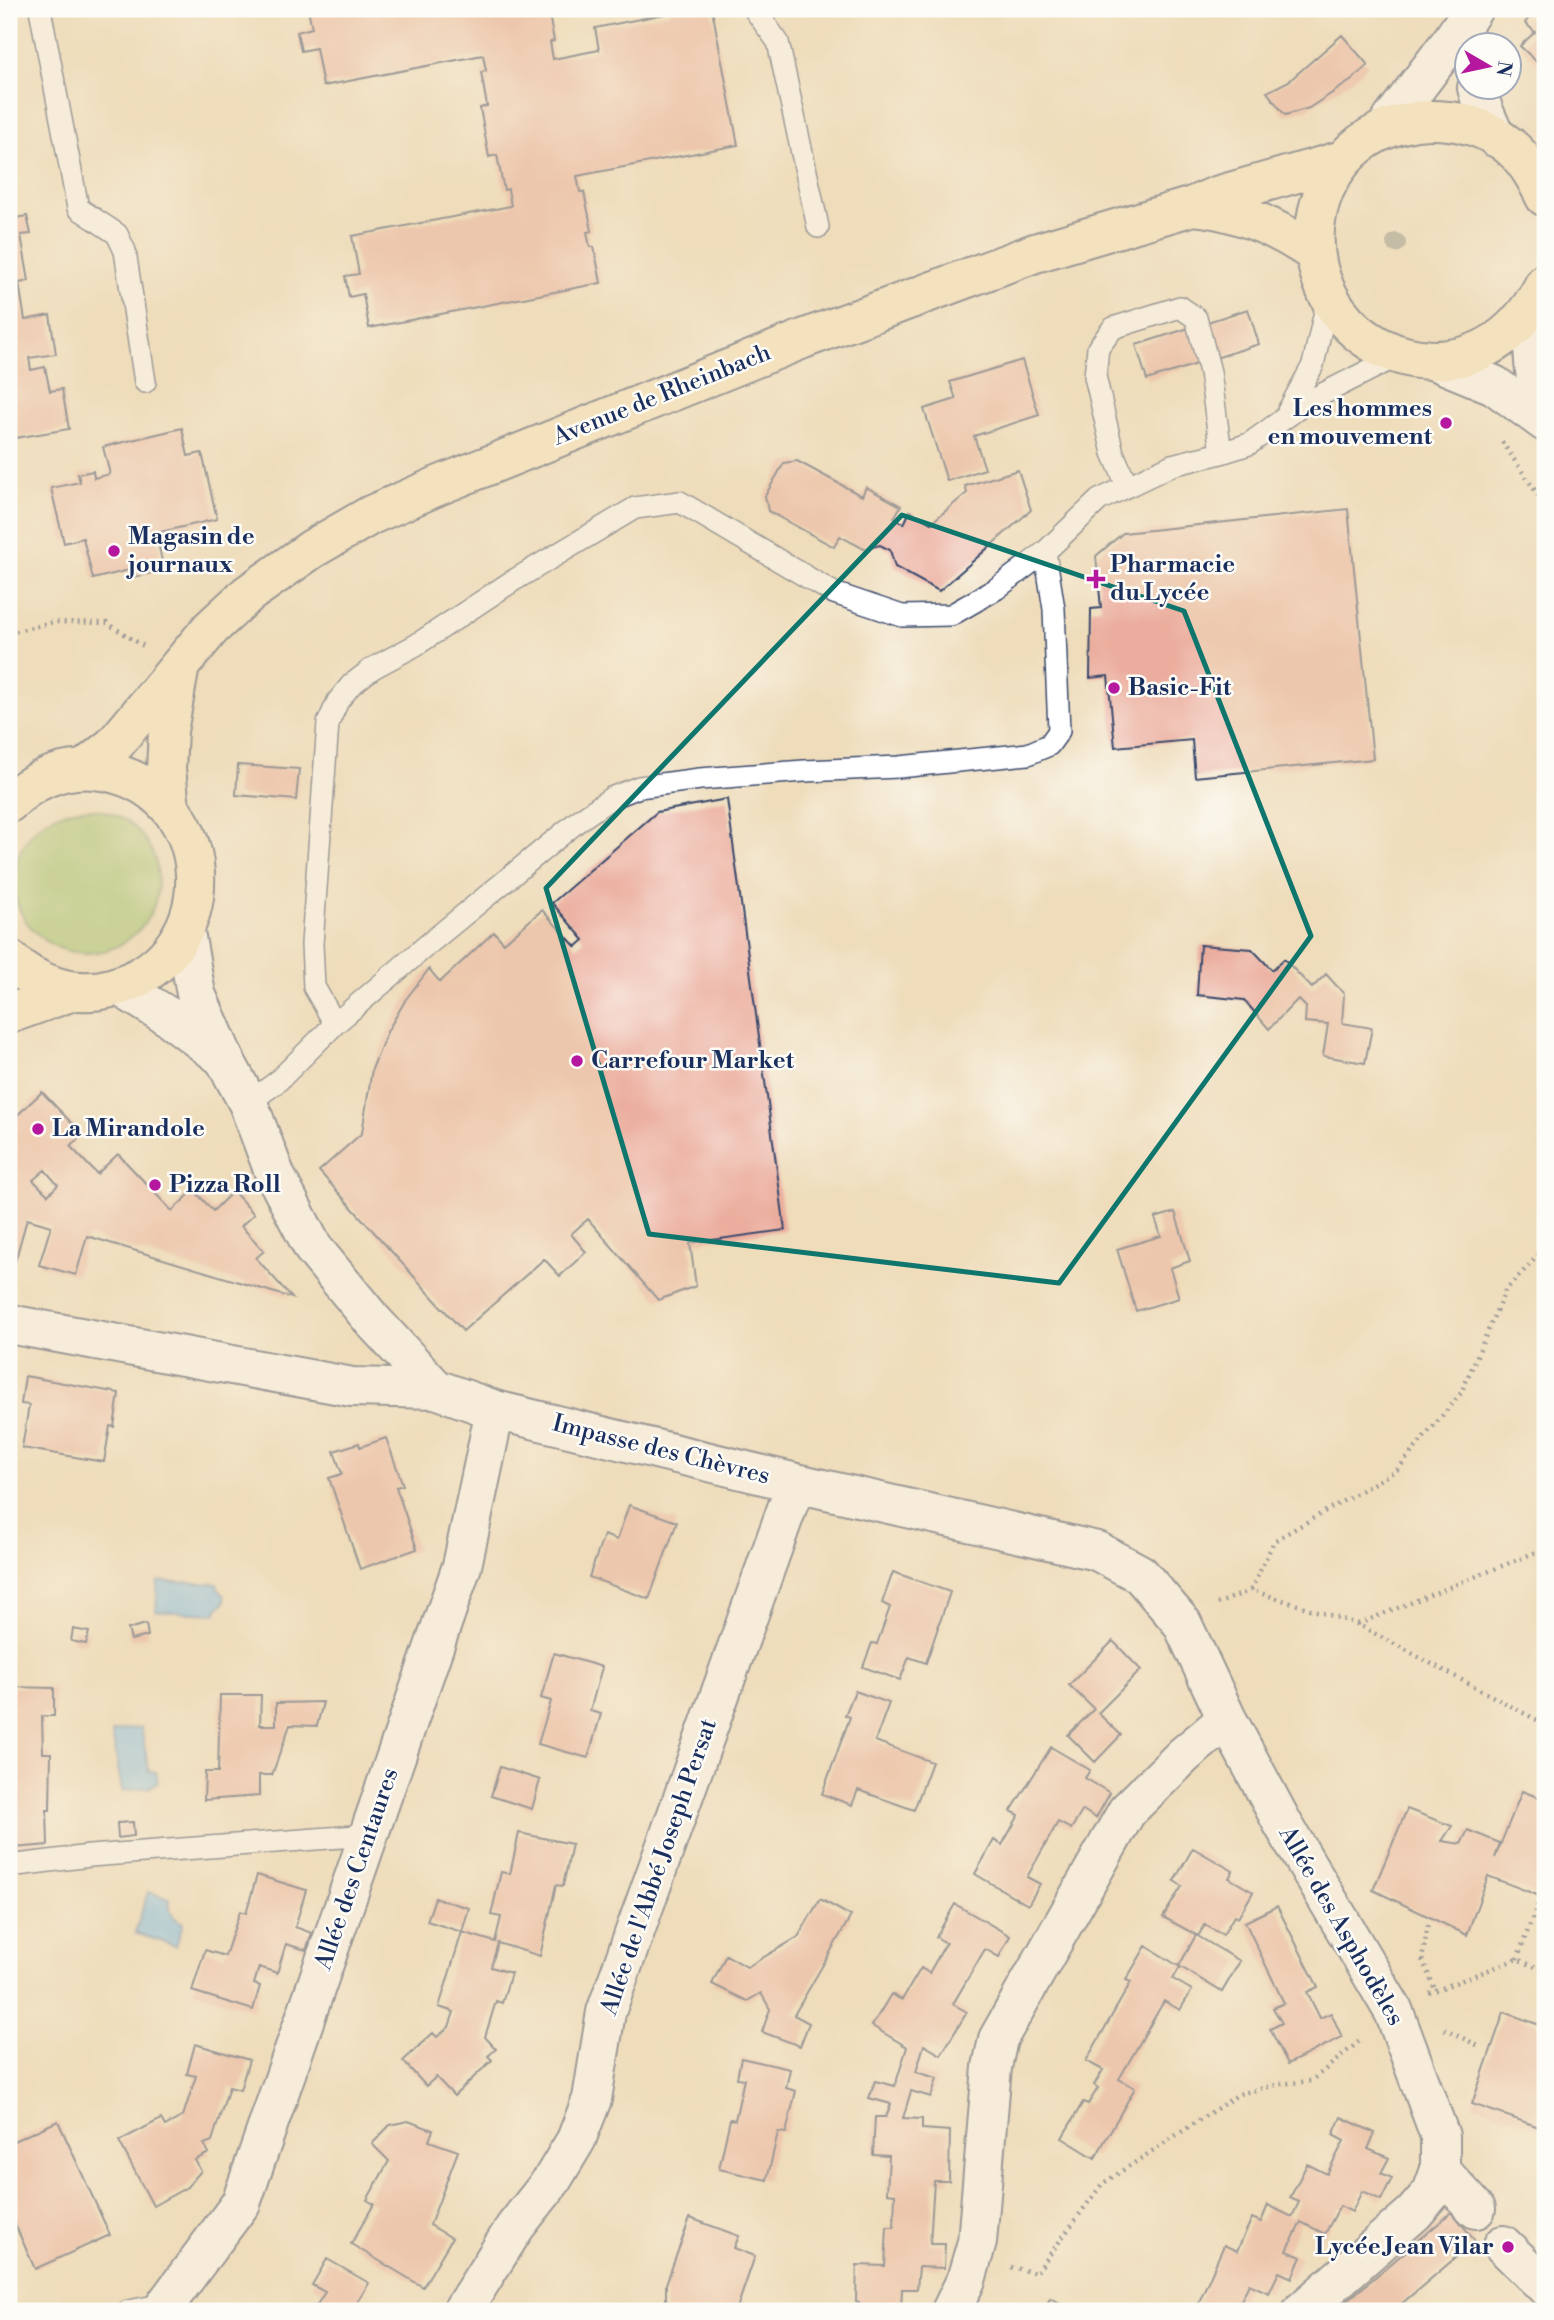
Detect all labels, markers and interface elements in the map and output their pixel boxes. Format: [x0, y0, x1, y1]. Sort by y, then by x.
north arrow [1452, 32, 1522, 102]
text: N [1491, 59, 1517, 78]
street label: Avenue de Rheinbach [548, 338, 775, 453]
place label: Les hommes en mouvement [1268, 394, 1432, 452]
marker: Les hommes en mouvement [1438, 415, 1454, 431]
place label: Magasin de journaux [126, 522, 255, 580]
marker: Magasin de journaux [106, 543, 122, 559]
place label: Pharmacie du Lycée [1110, 550, 1235, 608]
marker: Pharmacie du Lycée [1088, 571, 1104, 587]
place label: Basic-Fit [1128, 673, 1232, 703]
marker: Basic-Fit [1106, 680, 1122, 696]
place label: Carrefour Market [591, 1046, 795, 1076]
marker: Carrefour Market [569, 1053, 585, 1069]
place label: La Mirandole [52, 1114, 205, 1144]
marker: La Mirandole [30, 1121, 46, 1137]
place label: Pizza Roll [169, 1170, 281, 1200]
marker: Pizza Roll [147, 1177, 163, 1193]
street label: Impasse des Chèvres [549, 1408, 773, 1492]
street label: Allée de l'Abbé Joseph Persat [594, 1714, 724, 2020]
street label: Allée des Centaures [308, 1764, 406, 1975]
street label: Allée des Asphodèles [1271, 1820, 1410, 2031]
place label: Lycée Jean Vilar [1315, 2232, 1494, 2262]
marker: Lycée Jean Vilar [1500, 2239, 1516, 2255]

